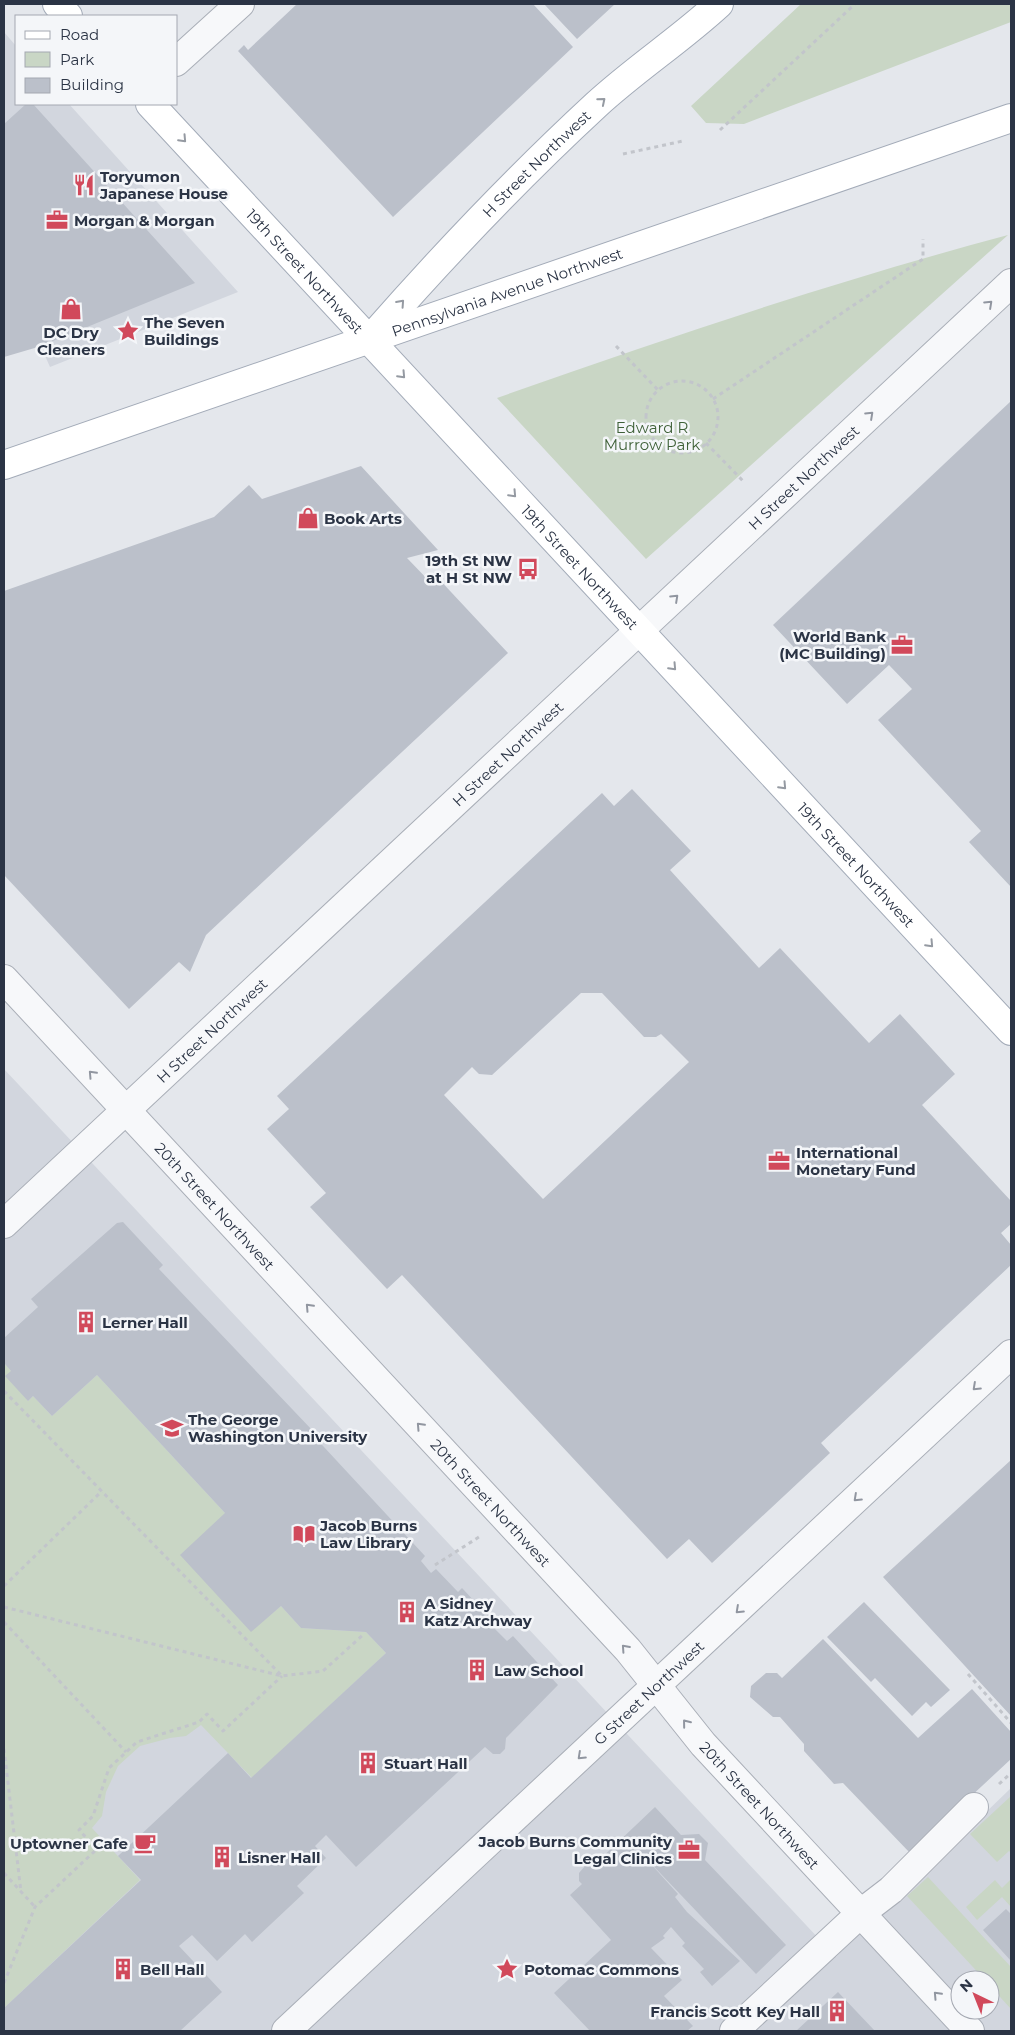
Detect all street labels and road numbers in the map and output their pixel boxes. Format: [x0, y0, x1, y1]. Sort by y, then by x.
street label: H Street Northwest [478, 106, 594, 221]
street label: 19th Street Northwest [243, 205, 368, 337]
street label: Pennsylvania Avenue Northwest [389, 243, 625, 340]
street label: H Street Northwest [744, 421, 863, 533]
street label: 19th Street Northwest [517, 501, 643, 633]
street label: H Street Northwest [448, 697, 567, 810]
street label: 19th Street Northwest [794, 798, 919, 931]
street label: H Street Northwest [152, 974, 271, 1086]
street label: 20th Street Northwest [151, 1138, 279, 1274]
street label: 20th Street Northwest [427, 1435, 555, 1570]
street label: G Street Northwest [589, 1636, 708, 1749]
street label: 20th Street Northwest [696, 1737, 824, 1873]

